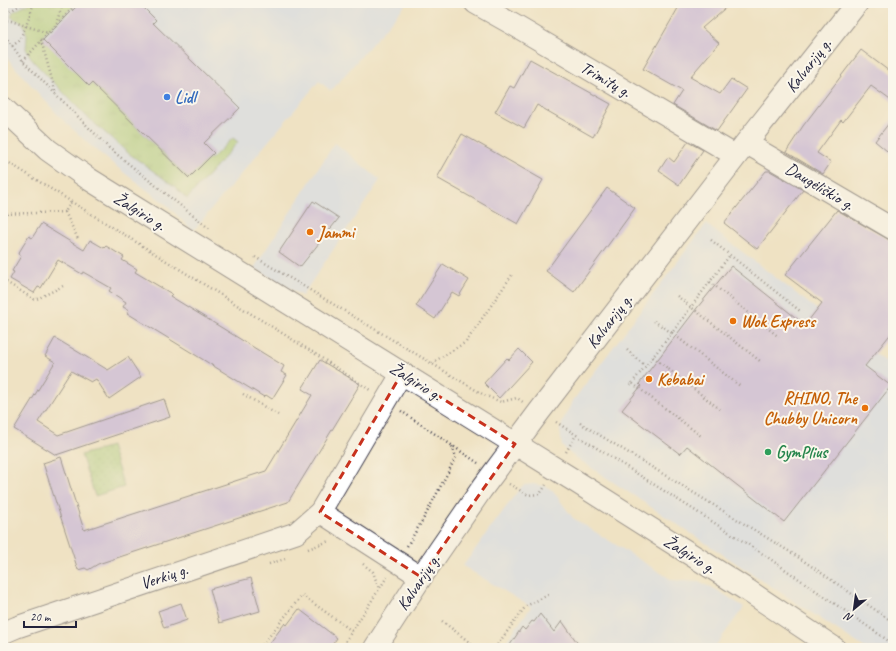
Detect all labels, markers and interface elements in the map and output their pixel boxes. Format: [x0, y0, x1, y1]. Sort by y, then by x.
street label: Kalvarijų g. [781, 33, 836, 97]
street label: Trimitų g. [577, 57, 635, 103]
place label: Lidl [175, 87, 199, 108]
marker: Lidl [162, 92, 172, 102]
street label: Daugėliškio g. [782, 158, 858, 215]
street label: Žalgirio g. [110, 187, 170, 236]
place label: Jammi [317, 222, 357, 243]
marker: Jammi [305, 227, 315, 237]
street label: Kalvarijų g. [582, 289, 637, 353]
place label: Wok Express [741, 311, 817, 332]
marker: Wok Express [728, 316, 738, 326]
street label: Žalgirio g. [386, 357, 446, 406]
place label: Kebabai [657, 369, 706, 390]
marker: Kebabai [644, 374, 654, 384]
place label: RHINO, The Chubby Unicorn [764, 388, 859, 429]
marker: RHINO, The Chubby Unicorn [860, 403, 870, 413]
place label: GymPlius [776, 442, 829, 463]
marker: GymPlius [763, 447, 773, 457]
street label: Žalgirio g. [660, 530, 720, 579]
street label: Kalvarijų g. [392, 550, 445, 614]
street label: Verkių g. [138, 559, 191, 594]
north arrow [834, 589, 874, 629]
scale bar [24, 603, 76, 629]
text: 20 m [30, 609, 52, 625]
text: N [841, 609, 856, 626]

